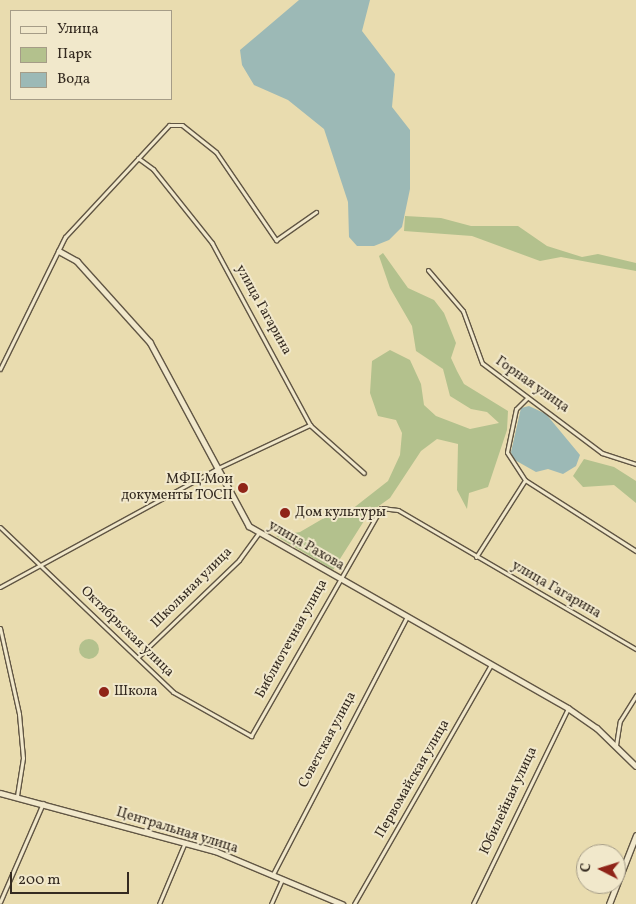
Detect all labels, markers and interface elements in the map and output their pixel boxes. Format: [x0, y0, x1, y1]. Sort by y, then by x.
legend [10, 10, 172, 100]
text: Улица [57, 19, 99, 40]
text: Парк [57, 44, 92, 65]
text: Вода [57, 69, 90, 90]
street label: улица Гагарина [231, 262, 295, 358]
street label: Горная улица [492, 353, 572, 417]
place label: МФЦ Мои документы ТОСП [121, 472, 233, 504]
marker: МФЦ Мои документы ТОСП [237, 482, 249, 494]
place label: Дом культуры [295, 505, 386, 521]
marker: Дом культуры [279, 507, 291, 519]
street label: улица Рахова [265, 517, 347, 575]
street label: Школьная улица [148, 544, 236, 632]
street label: улица Гагарина [508, 558, 604, 622]
street label: Библиотечная улица [252, 576, 332, 702]
street label: Октябрьская улица [77, 583, 177, 681]
place label: Школа [114, 684, 157, 700]
marker: Школа [98, 686, 110, 698]
street label: Советская улица [295, 689, 361, 791]
street label: Первомайская улица [372, 717, 454, 841]
street label: Юбилейная улица [477, 744, 541, 858]
street label: Центральная улица [114, 804, 240, 858]
north arrow [576, 844, 626, 894]
scale bar [12, 862, 131, 894]
text: С [577, 862, 596, 873]
text: 200 m [18, 870, 61, 891]

